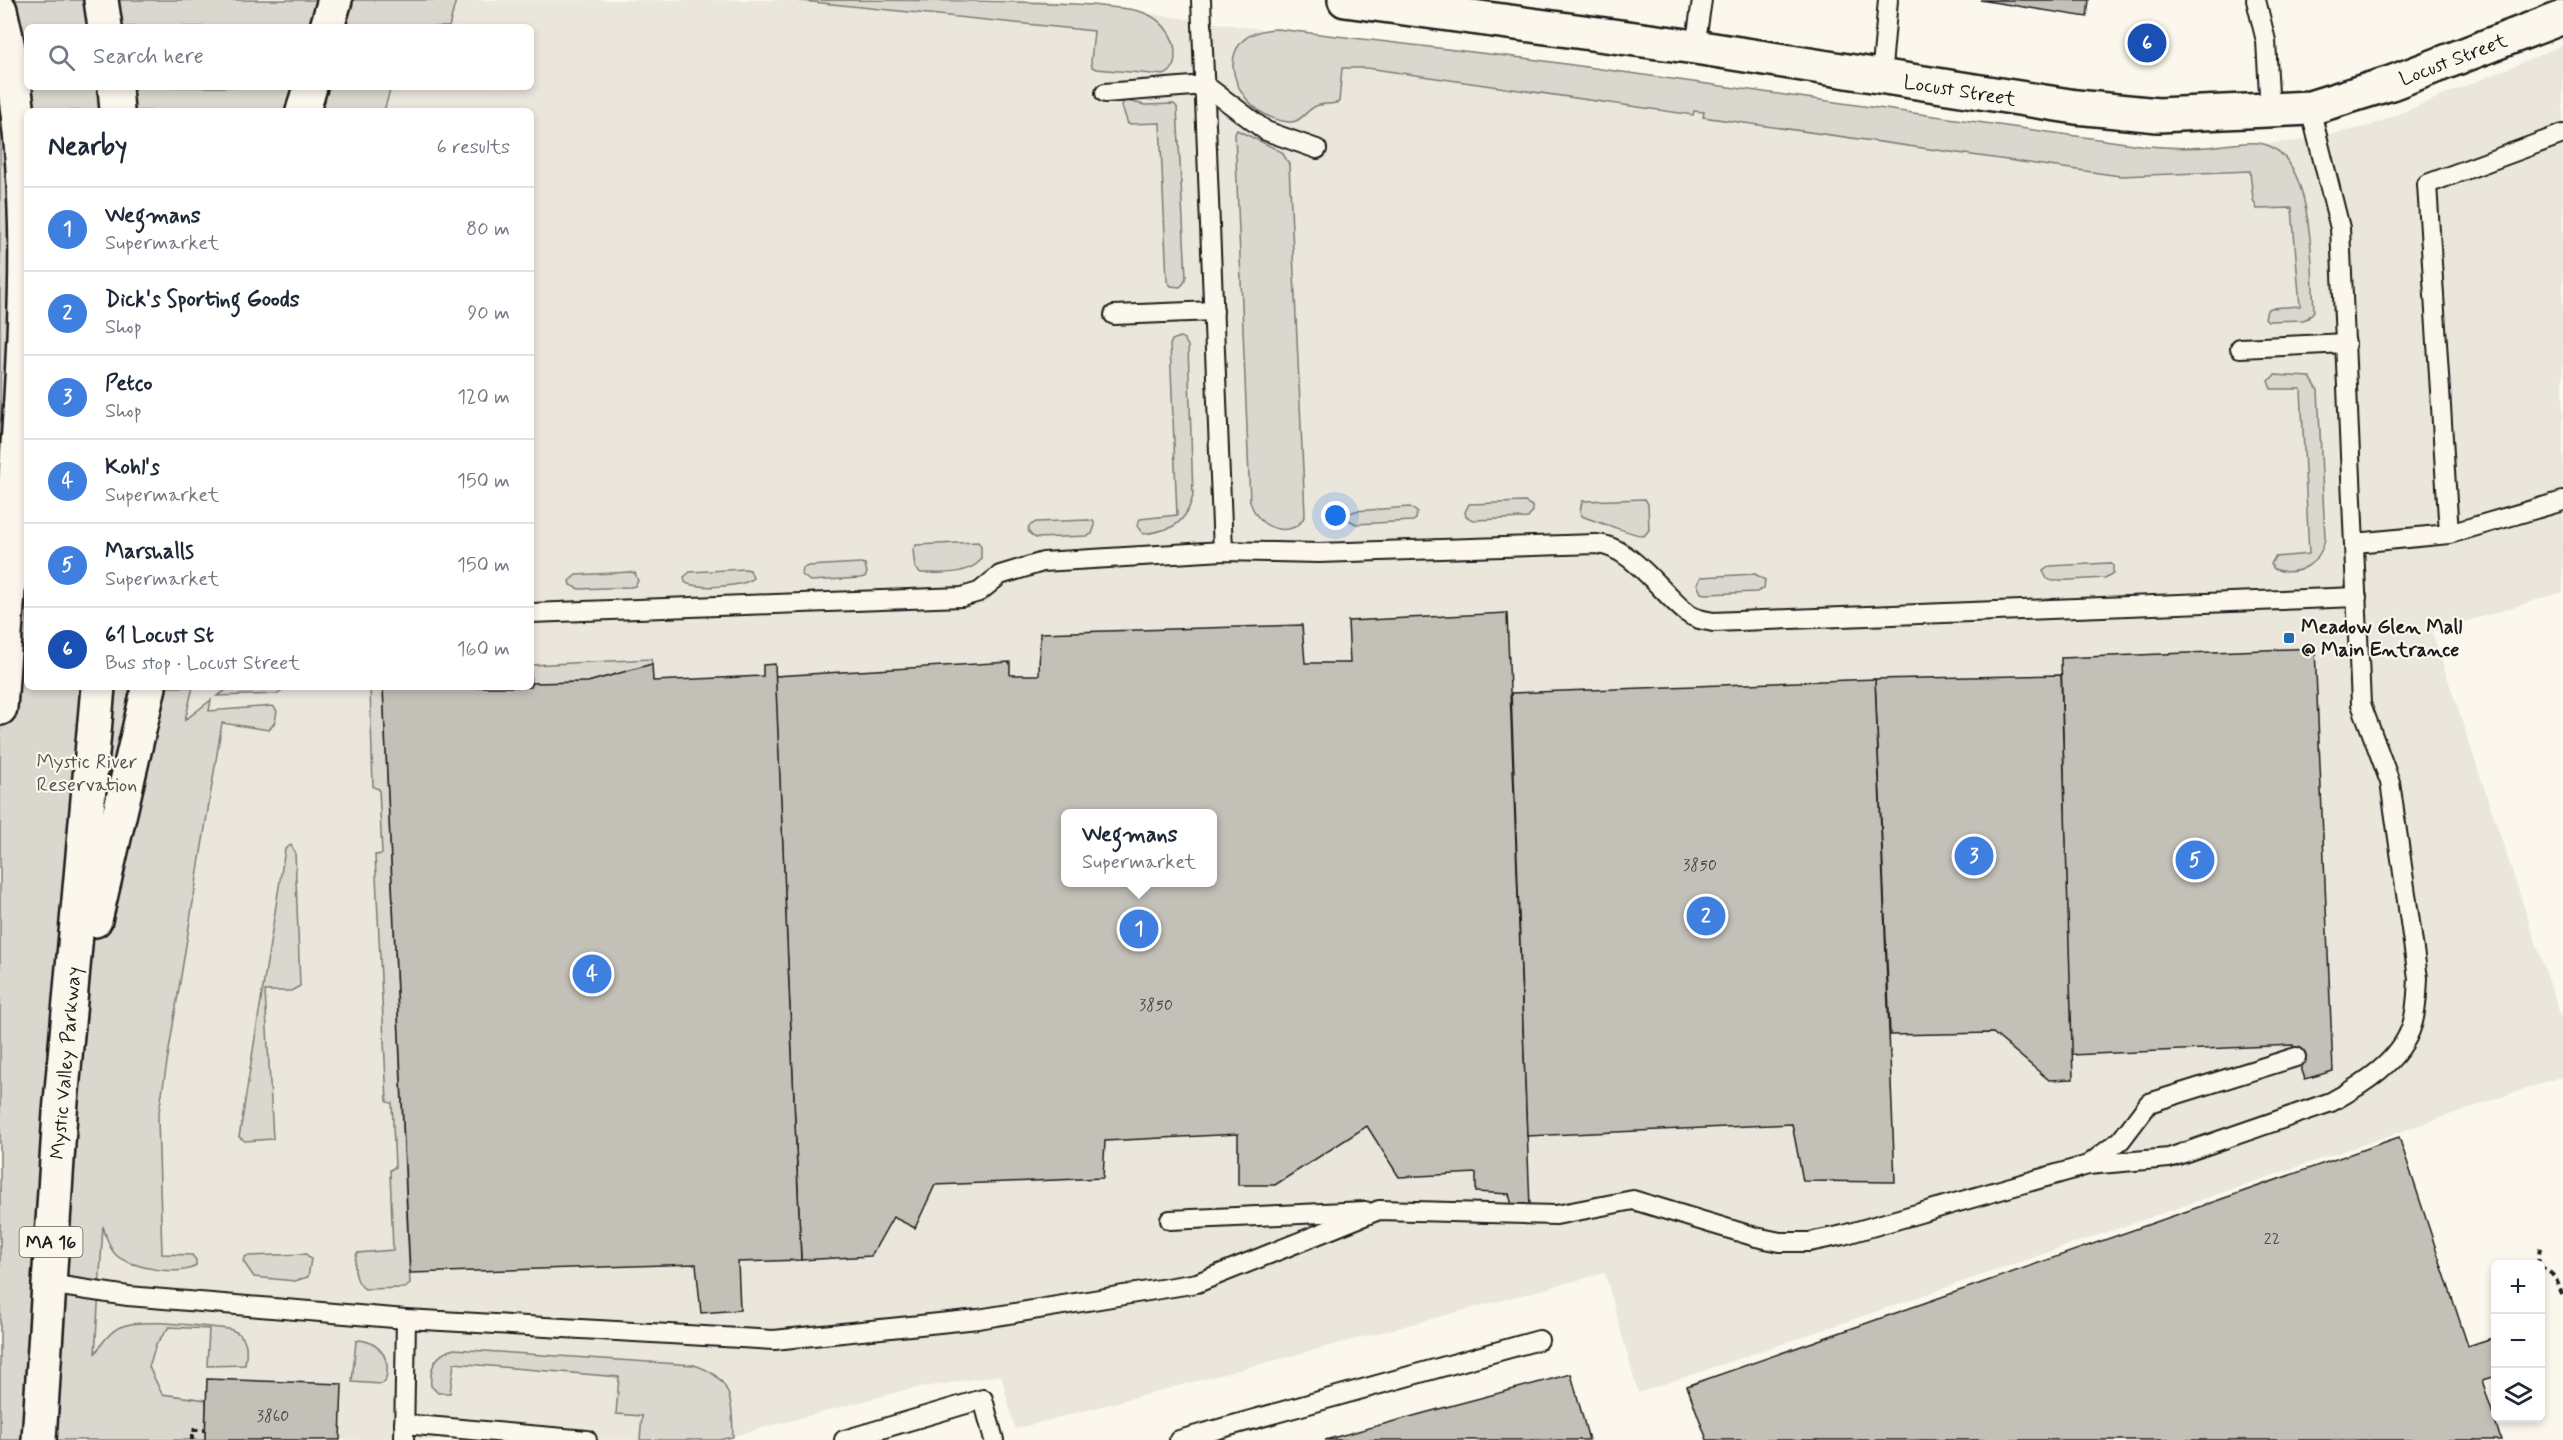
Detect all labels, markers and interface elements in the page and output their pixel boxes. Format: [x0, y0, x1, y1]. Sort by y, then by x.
pin: 6 [2128, 20, 2166, 66]
search box [24, 24, 534, 90]
street label: Locust Street [2396, 27, 2512, 93]
icon: search [45, 41, 78, 74]
text: Search here [93, 43, 204, 71]
street label: Locust Street [1902, 69, 2018, 114]
text: Nearby [48, 130, 127, 164]
text: 6 results [437, 134, 510, 161]
text: Wegmans [105, 202, 201, 230]
text: 1 [63, 216, 72, 243]
text: 80 m [466, 216, 510, 243]
text: Supermarket [105, 230, 219, 257]
text: Dick's Sporting Goods [105, 286, 300, 314]
text: 2 [63, 300, 72, 327]
text: 90 m [467, 300, 510, 327]
text: Shop [105, 314, 142, 341]
text: Petco [105, 370, 152, 398]
text: 3 [63, 384, 72, 411]
text: 120 m [457, 384, 510, 411]
text: Shop [105, 398, 142, 425]
text: Kohl's [105, 454, 160, 482]
text: 4 [62, 468, 73, 495]
text: 150 m [457, 468, 510, 495]
text: Supermarket [105, 482, 219, 509]
your location [1321, 501, 1350, 530]
text: Marshalls [105, 538, 194, 566]
text: 5 [62, 552, 74, 579]
text: 150 m [457, 552, 510, 579]
text: Supermarket [105, 566, 219, 593]
place label: Meadow Glen Mall @ Main Entrance [2301, 614, 2462, 664]
text: 61 Locust St [105, 622, 214, 650]
marker: Meadow Glen Mall @ Main Entrance [2282, 631, 2296, 645]
text: 6 [62, 636, 73, 663]
text: 160 m [457, 636, 510, 663]
text: Bus stop · Locust Street [105, 650, 300, 677]
park label: Mystic River Reservation [37, 749, 137, 799]
popup [1061, 809, 1217, 887]
text: Wegmans [1082, 821, 1178, 849]
pin: 3 [1954, 834, 1994, 878]
pin: 5 [2176, 838, 2214, 882]
text: Supermarket [1082, 849, 1196, 876]
house number: 3850 [1683, 855, 1717, 876]
pin: 2 [1686, 894, 1726, 938]
pin: 1 [1120, 906, 1158, 952]
pin: 4 [572, 952, 612, 996]
street label: Mystic Valley Parkway [45, 966, 88, 1161]
house number: 3850 [1139, 995, 1173, 1016]
road number: MA 16 [20, 1227, 82, 1257]
house number: 22 [2264, 1229, 2280, 1250]
map controls [2491, 1260, 2545, 1422]
button: + [2491, 1260, 2545, 1314]
button: − [2491, 1314, 2545, 1368]
button: layers [2491, 1368, 2545, 1422]
house number: 3860 [257, 1406, 289, 1427]

